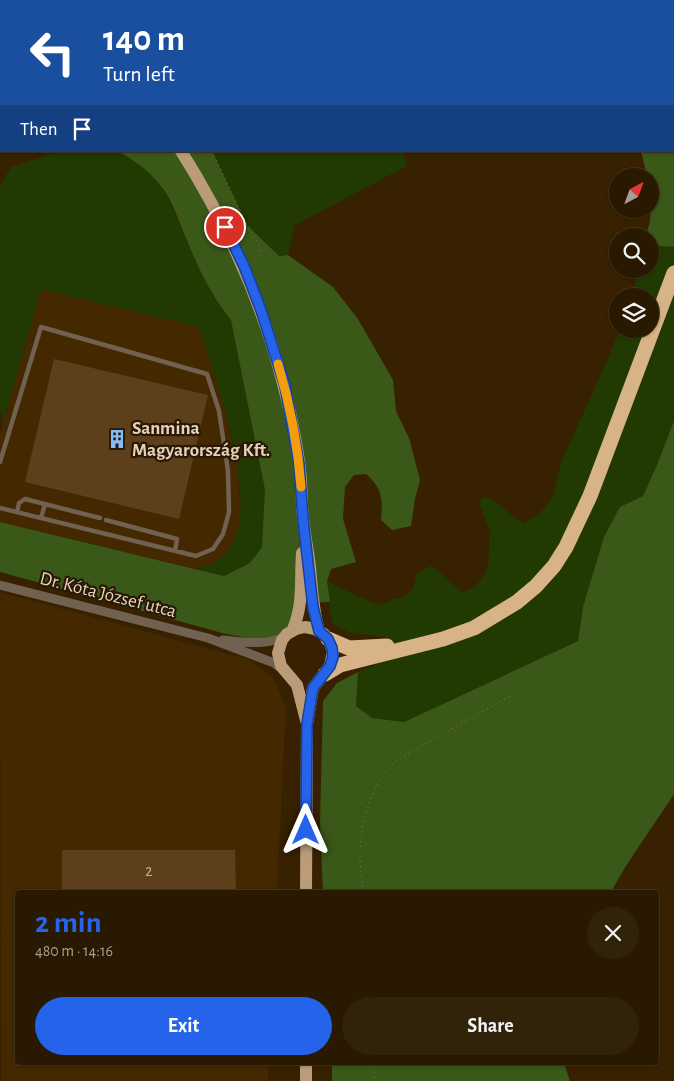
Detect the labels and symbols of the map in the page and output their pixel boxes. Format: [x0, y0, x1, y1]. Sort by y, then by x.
north arrow [609, 168, 659, 218]
pin [204, 206, 246, 248]
place label: Sanmina Magyarország Kft. [132, 419, 270, 460]
building icon: Sanmina Magyarország Kft. [106, 428, 128, 450]
street label: Dr. Kóta József utca [38, 569, 178, 621]
position arrow [279, 803, 331, 855]
house number: 2 [145, 863, 153, 879]

